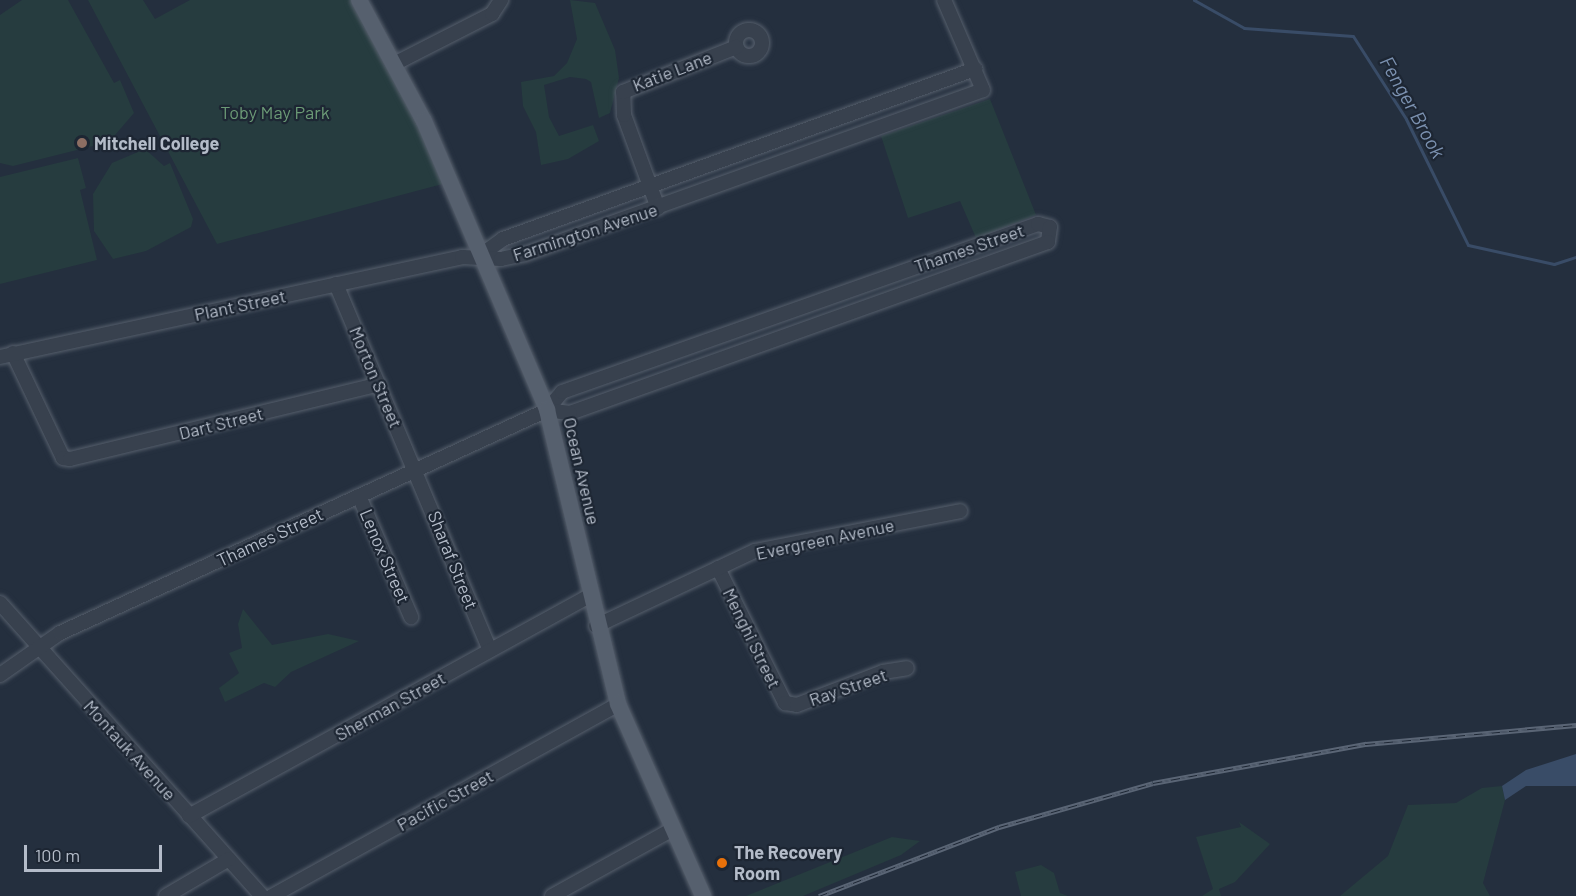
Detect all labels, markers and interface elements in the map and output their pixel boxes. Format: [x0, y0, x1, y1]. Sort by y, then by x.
street label: Katie Lane [629, 46, 715, 96]
water label: Fenger Brook [1375, 52, 1451, 162]
park label: Toby May Park [220, 101, 330, 123]
place label: Mitchell College [94, 132, 219, 154]
marker: Mitchell College [75, 136, 89, 150]
street label: Farmington Avenue [510, 198, 660, 266]
street label: Thames Street [911, 219, 1027, 277]
street label: Plant Street [192, 285, 288, 325]
street label: Morton Street [345, 323, 407, 431]
street label: Dart Street [177, 402, 265, 444]
street label: Ocean Avenue [559, 415, 605, 527]
street label: Thames Street [213, 503, 327, 571]
street label: Lenox Street [355, 506, 415, 606]
street label: Sharaf Street [423, 508, 483, 612]
street label: Evergreen Avenue [754, 514, 896, 564]
street label: Menghi Street [718, 584, 786, 692]
street label: Ray Street [806, 664, 890, 710]
street label: Sherman Street [331, 667, 449, 745]
street label: Montauk Avenue [79, 695, 181, 805]
street label: Pacific Street [393, 765, 497, 835]
scale bar [27, 833, 165, 871]
place label: The Recovery Room [734, 842, 842, 884]
text: 100 m [35, 844, 80, 866]
marker: The Recovery Room [715, 856, 729, 870]

